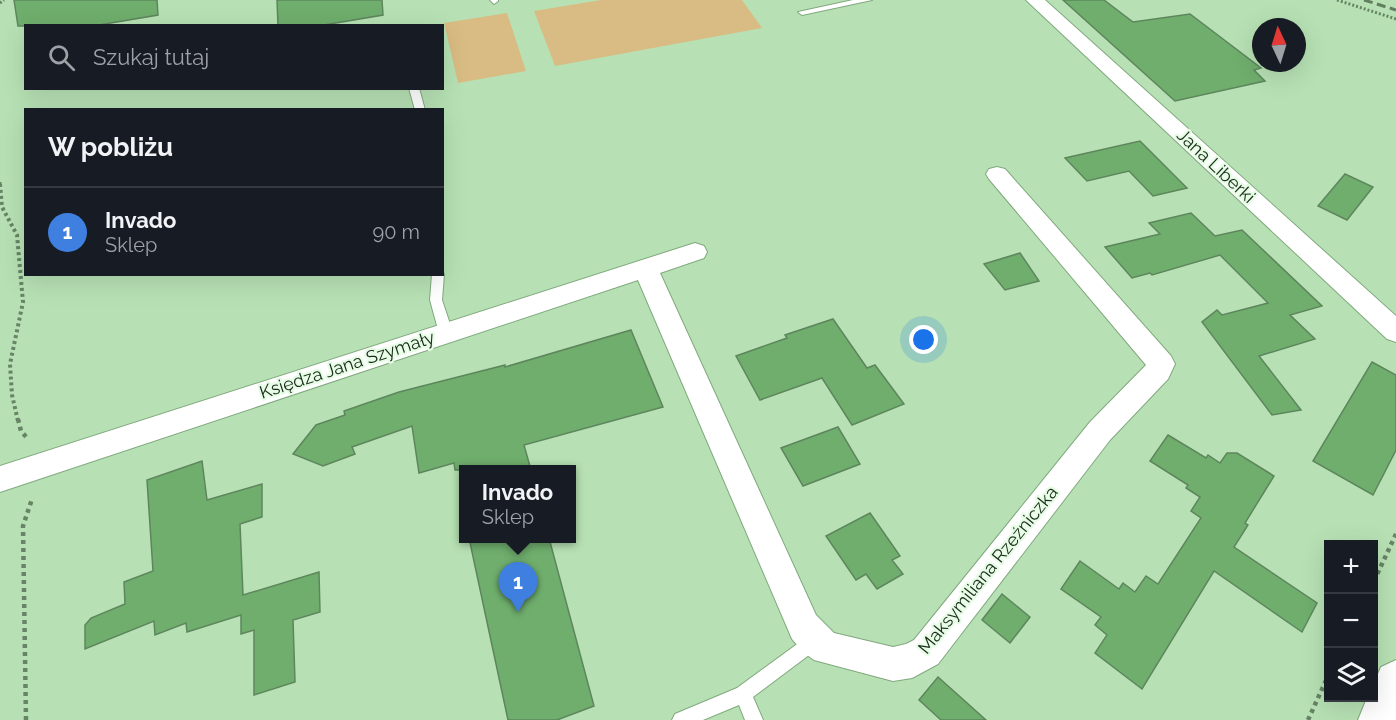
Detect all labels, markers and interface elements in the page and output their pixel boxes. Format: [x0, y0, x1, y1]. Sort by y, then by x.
north arrow [1252, 18, 1306, 72]
search box [24, 24, 444, 90]
icon: search [45, 41, 78, 74]
text: Szukaj tutaj [93, 44, 209, 70]
street label: Jana Liberki [1173, 124, 1260, 207]
text: W pobliżu [48, 132, 173, 162]
text: Invado [105, 207, 176, 233]
text: 1 [63, 220, 72, 244]
text: 90 m [373, 220, 420, 244]
text: Sklep [105, 233, 157, 257]
your location [909, 325, 938, 354]
street label: Księdza Jana Szymały [257, 326, 437, 403]
popup [459, 465, 576, 543]
text: Invado [482, 479, 553, 505]
street label: Maksymiliana Rzeźniczka [914, 482, 1062, 658]
text: Sklep [482, 505, 534, 529]
map controls [1324, 540, 1378, 702]
button: + [1324, 540, 1378, 594]
pin: 1 [498, 562, 538, 612]
button: − [1324, 594, 1378, 648]
button: layers [1324, 648, 1378, 702]

